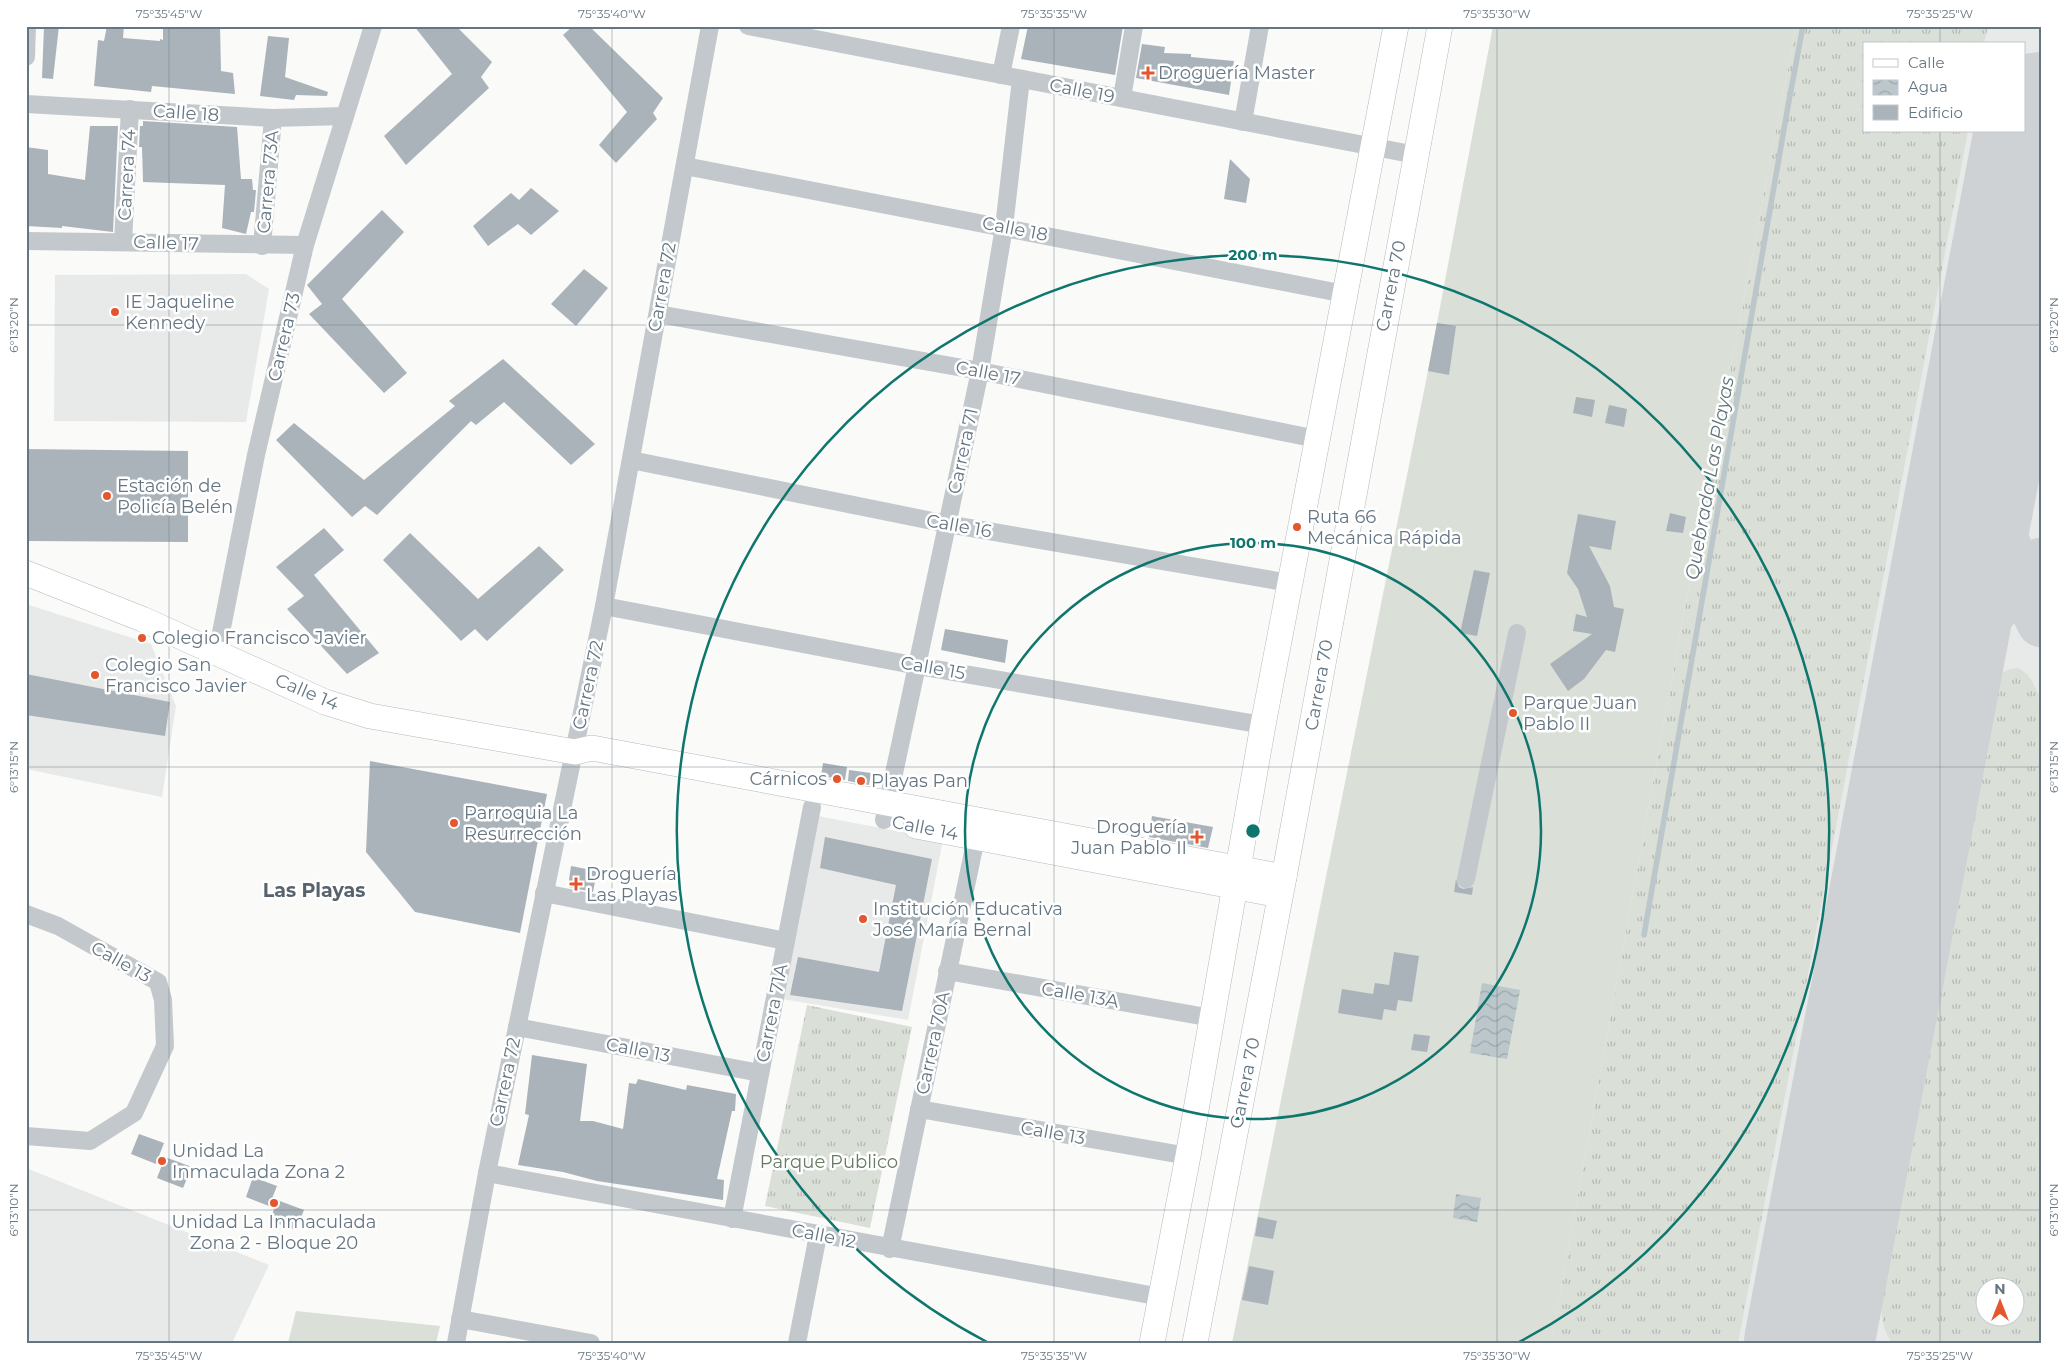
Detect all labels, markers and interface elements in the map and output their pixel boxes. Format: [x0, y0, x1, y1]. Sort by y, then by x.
text: 75°35'45"W [136, 6, 202, 21]
text: 75°35'40"W [578, 6, 646, 21]
text: 75°35'35"W [1021, 6, 1087, 21]
text: 75°35'30"W [1463, 6, 1531, 21]
text: 75°35'25"W [1907, 6, 1973, 21]
legend [1863, 42, 2026, 132]
text: Calle [1908, 53, 1945, 72]
place label: Droguería Master [1158, 62, 1315, 84]
marker: Droguería Master [1142, 67, 1154, 79]
street label: Calle 19 [1048, 74, 1117, 108]
text: Agua [1908, 77, 1948, 96]
street label: Calle 18 [152, 100, 220, 126]
text: Edificio [1908, 103, 1963, 122]
street label: Carrera 74 [114, 129, 140, 221]
street label: Carrera 73A [253, 129, 283, 235]
street label: Calle 18 [980, 212, 1050, 246]
street label: Calle 17 [133, 231, 199, 255]
street label: Carrera 70 [1371, 239, 1411, 333]
street label: Carrera 72 [643, 240, 681, 334]
text: 200 m [1228, 245, 1278, 264]
street label: Carrera 73 [263, 290, 305, 384]
place label: IE Jaqueline Kennedy [125, 291, 235, 334]
text: 6°13'20"N [6, 297, 21, 353]
text: 6°13'20"N [2046, 297, 2061, 353]
marker: IE Jaqueline Kennedy [109, 306, 121, 318]
street label: Calle 17 [954, 356, 1022, 390]
water label: Quebrada Las Playas [1680, 375, 1739, 582]
street label: Carrera 71 [943, 406, 983, 496]
place label: Estación de Policía Belén [117, 475, 233, 518]
marker: Estación de Policía Belén [101, 490, 113, 502]
place label: Ruta 66 Mecánica Rápida [1307, 506, 1462, 549]
street label: Calle 16 [925, 509, 993, 543]
marker: Ruta 66 Mecánica Rápida [1291, 521, 1303, 533]
text: 100 m [1230, 533, 1276, 552]
place label: Colegio Francisco Javier [152, 627, 367, 649]
marker: Colegio Francisco Javier [136, 632, 148, 644]
street label: Carrera 72 [568, 638, 608, 732]
street label: Carrera 70 [1300, 638, 1338, 732]
street label: Calle 15 [899, 652, 967, 684]
place label: Colegio San Francisco Javier [105, 654, 247, 697]
marker: Colegio San Francisco Javier [89, 669, 101, 681]
street label: Calle 14 [272, 669, 342, 715]
place label: Parque Juan Pablo II [1523, 692, 1637, 735]
marker: Parque Juan Pablo II [1507, 707, 1519, 719]
text: 6°13'15"N [6, 741, 21, 793]
text: 6°13'15"N [2046, 741, 2061, 793]
place label: Cárnicos [750, 768, 827, 790]
place label: Playas Pan [871, 770, 968, 792]
marker: Cárnicos [831, 773, 843, 785]
marker: Playas Pan [855, 775, 867, 787]
place label: Parroquia La Resurrección [464, 802, 582, 845]
street label: Calle 14 [890, 811, 960, 845]
place label: Droguería Juan Pablo II [1070, 816, 1187, 859]
marker: Parroquia La Resurrección [448, 817, 460, 829]
centre of rings [1244, 822, 1262, 840]
marker: Droguería Juan Pablo II [1191, 831, 1203, 843]
place label: Droguería Las Playas [586, 863, 678, 906]
marker: Droguería Las Playas [570, 878, 582, 890]
district label: Las Playas [263, 879, 365, 902]
place label: Institución Educativa José María Bernal [872, 898, 1063, 941]
marker: Institución Educativa José María Bernal [857, 913, 869, 925]
street label: Calle 13 [87, 937, 155, 987]
street label: Carrera 71A [752, 962, 792, 1064]
street label: Calle 13A [1040, 977, 1120, 1013]
street label: Carrera 70A [911, 989, 955, 1097]
street label: Calle 13 [604, 1033, 672, 1067]
street label: Carrera 72 [485, 1035, 525, 1129]
street label: Carrera 70 [1225, 1036, 1265, 1130]
street label: Calle 13 [1019, 1117, 1087, 1149]
place label: Unidad La Inmaculada Zona 2 [172, 1140, 345, 1183]
park label: Parque Publico [760, 1151, 898, 1173]
marker: Unidad La Inmaculada Zona 2 [156, 1155, 168, 1167]
text: 6°13'10"N [6, 1183, 21, 1237]
text: 6°13'10"N [2046, 1183, 2061, 1237]
marker: Unidad La Inmaculada Zona 2 - Bloque 20 [268, 1197, 280, 1209]
place label: Unidad La Inmaculada Zona 2 - Bloque 20 [172, 1211, 376, 1254]
street label: Calle 12 [790, 1219, 858, 1253]
north arrow [1976, 1276, 2026, 1326]
text: N [1994, 1280, 2006, 1298]
text: 75°35'45"W [136, 1348, 202, 1363]
text: 75°35'40"W [578, 1348, 646, 1363]
text: 75°35'35"W [1021, 1348, 1087, 1363]
text: 75°35'30"W [1463, 1348, 1531, 1363]
text: 75°35'25"W [1907, 1348, 1973, 1363]

